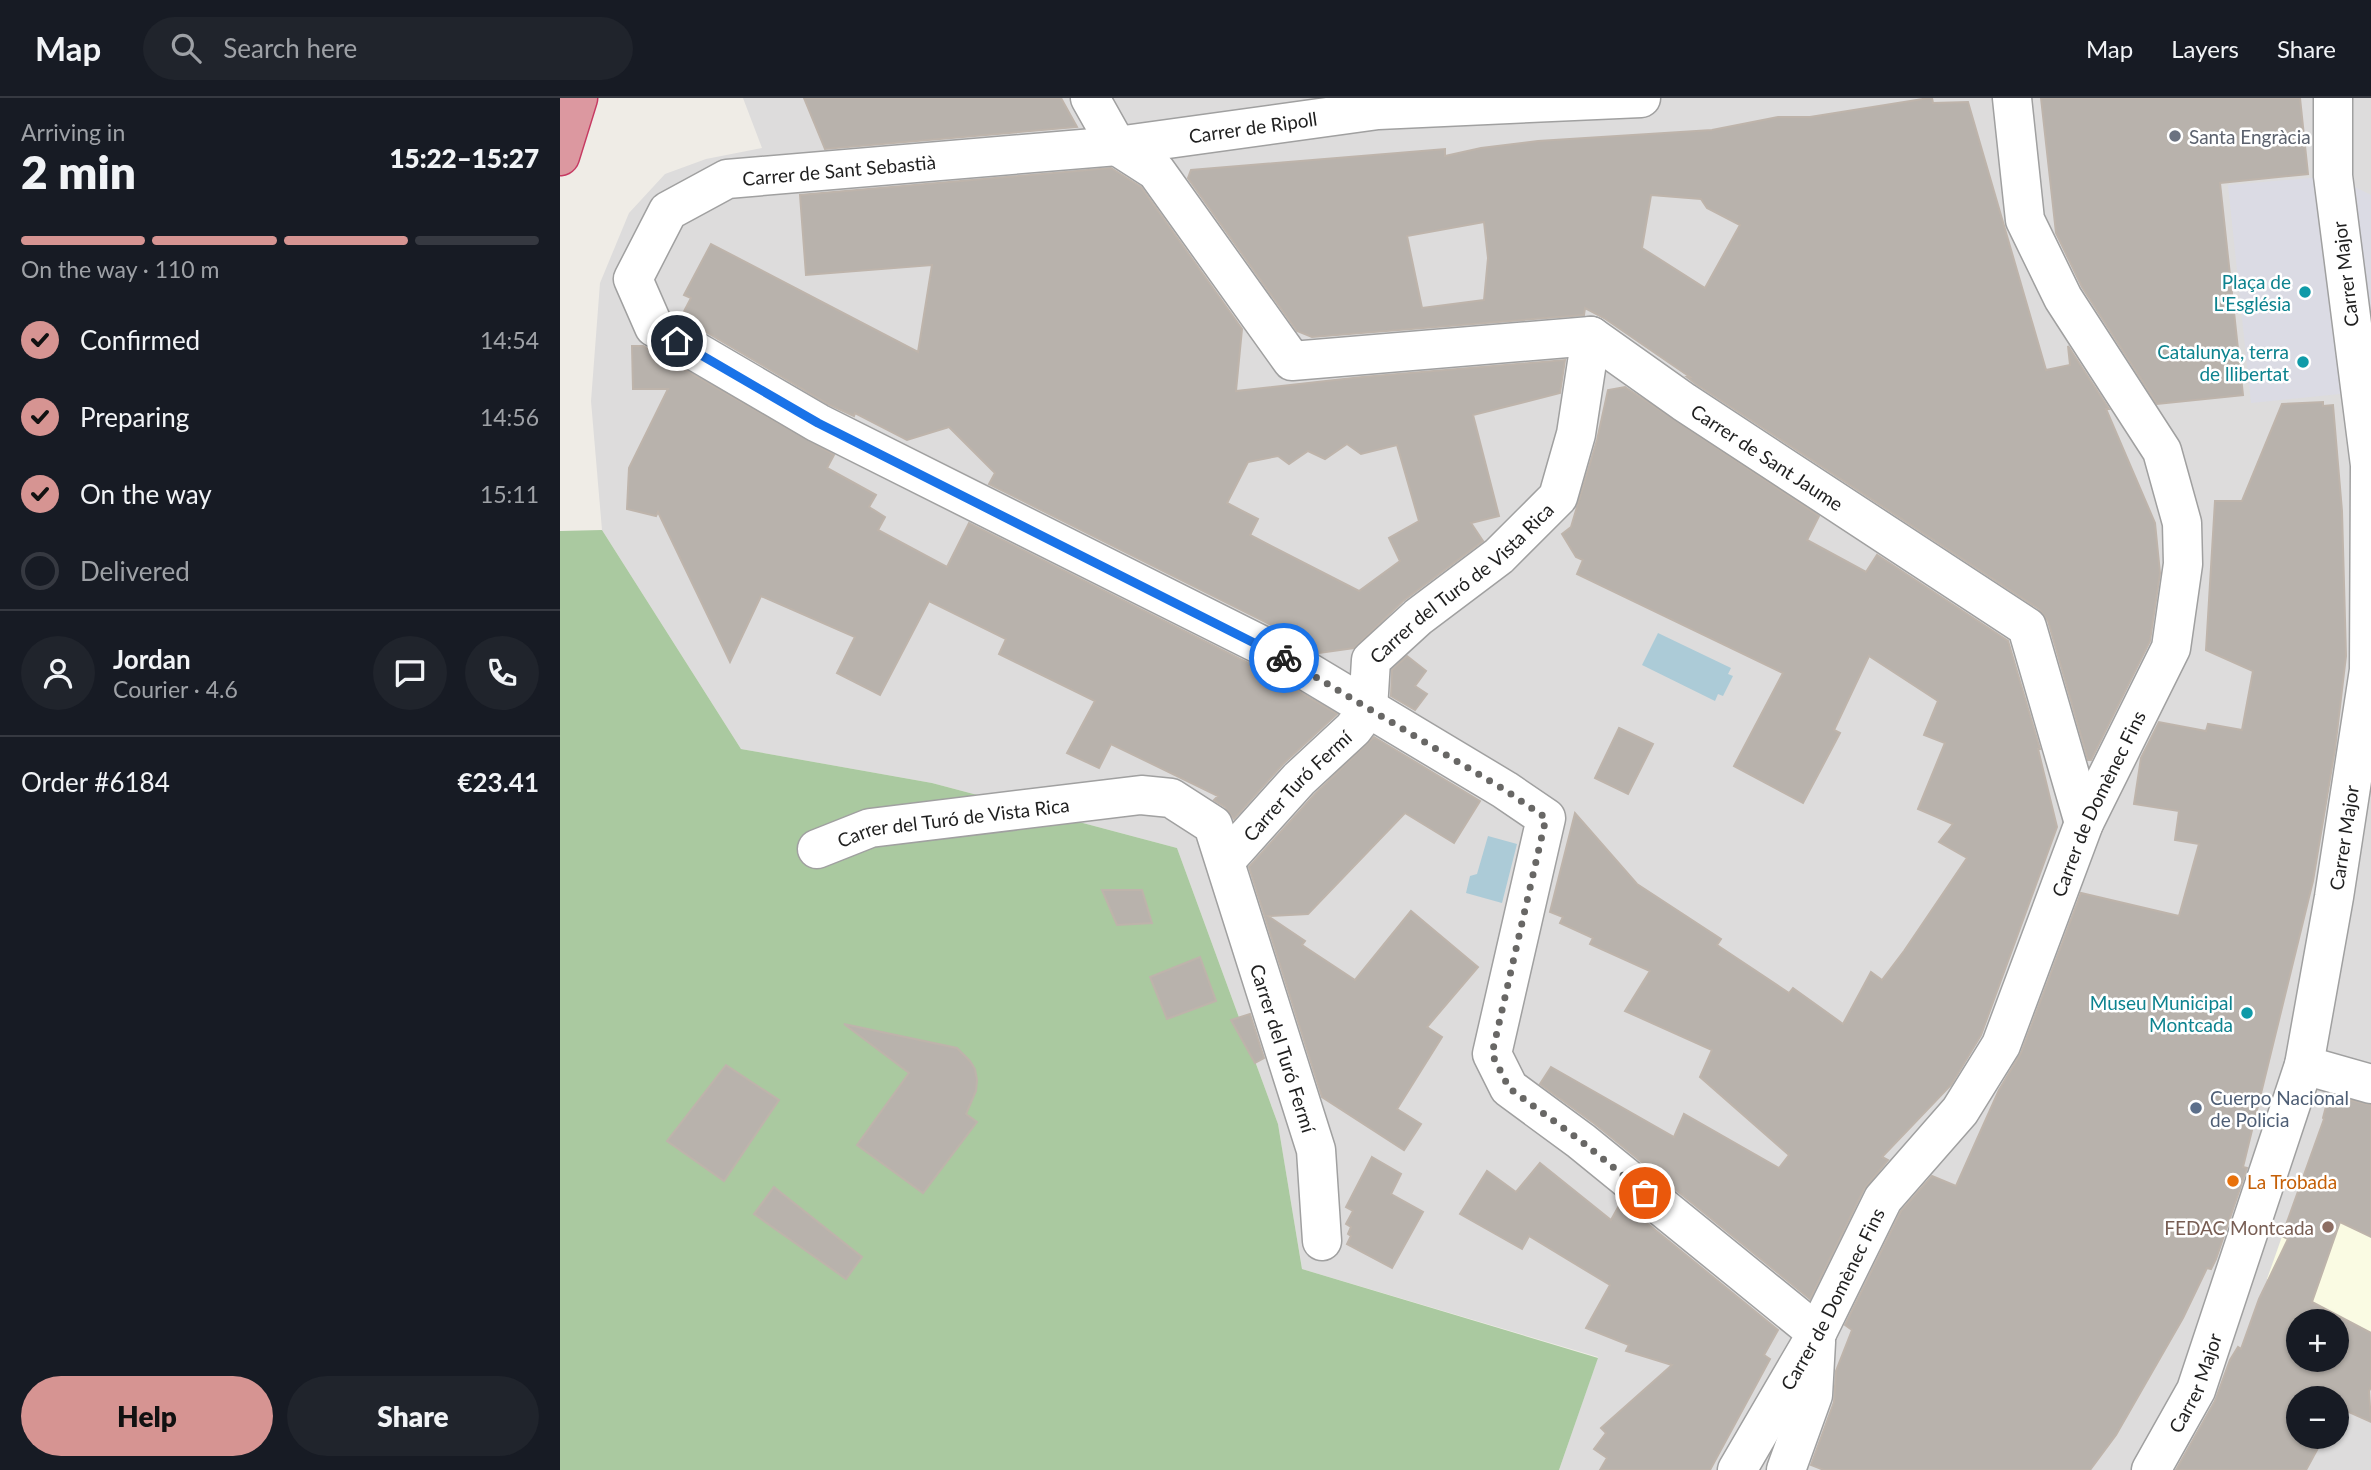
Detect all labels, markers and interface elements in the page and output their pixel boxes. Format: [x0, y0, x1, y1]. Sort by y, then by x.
search box [143, 17, 633, 80]
text: Map [35, 28, 101, 68]
icon: search [167, 29, 205, 67]
text: Search here [223, 32, 357, 64]
text: Map [2086, 34, 2133, 63]
text: Layers [2171, 34, 2239, 63]
text: Share [2277, 34, 2336, 63]
street label: Carrer de Ripoll [1187, 107, 1319, 147]
text: Arriving in [21, 118, 125, 146]
place label: Santa Engràcia [2189, 125, 2311, 148]
marker: Santa Engràcia [2167, 128, 2183, 144]
text: 15:22–15:27 [389, 142, 539, 174]
text: 2 min [21, 144, 136, 199]
street label: Carrer de Sant Sebastià [741, 150, 937, 190]
street label: Carrer Major [2327, 220, 2363, 328]
text: On the way · 110 m [21, 255, 220, 283]
place label: Plaça de L'Església [2214, 270, 2291, 315]
marker: Plaça de L'Església [2297, 284, 2313, 300]
pin [647, 311, 707, 371]
icon: check [21, 321, 59, 359]
icon: home [658, 322, 696, 360]
text: Confirmed [80, 324, 200, 356]
text: 14:54 [480, 326, 539, 354]
place label: Catalunya, terra de llibertat [2157, 340, 2289, 385]
marker: Catalunya, terra de llibertat [2295, 354, 2311, 370]
icon: check [21, 398, 59, 436]
street label: Carrer de Sant Jaume [1687, 399, 1848, 515]
text: Preparing [80, 401, 189, 433]
text: 14:56 [480, 403, 539, 431]
icon: check [21, 475, 59, 513]
text: On the way [80, 478, 212, 510]
text: 15:11 [480, 480, 539, 508]
street label: Carrer del Turó de Vista Rica [1364, 497, 1558, 668]
text: Delivered [80, 555, 190, 587]
courier [1249, 623, 1319, 693]
button: person [21, 636, 95, 710]
button: chat [373, 636, 447, 710]
button: phone [465, 636, 539, 710]
icon: bike [1265, 639, 1303, 677]
text: Jordan [113, 643, 191, 675]
text: Courier · 4.6 [113, 675, 238, 703]
street label: Carrer de Domènec Fins [2046, 706, 2150, 900]
street label: Carrer Turó Fermí [1238, 724, 1357, 845]
text: Order #6184 [21, 766, 170, 798]
text: €23.41 [457, 766, 539, 798]
street label: Carrer Major [2324, 783, 2363, 892]
street label: Carrer del Turó de Vista Rica [834, 792, 1070, 851]
street label: Carrer del Turó Fermí [1246, 961, 1322, 1137]
place label: Museu Municipal Montcada [2090, 991, 2233, 1036]
marker: Museu Municipal Montcada [2239, 1005, 2255, 1021]
place label: Cuerpo Nacional de Policia [2210, 1086, 2349, 1131]
marker: Cuerpo Nacional de Policia [2188, 1100, 2204, 1116]
pin [1615, 1163, 1675, 1223]
place label: La Trobada [2247, 1170, 2337, 1193]
marker: La Trobada [2225, 1173, 2241, 1189]
icon: bag [1626, 1174, 1664, 1212]
street label: Carrer de Domènec Fins [1775, 1204, 1888, 1394]
place label: FEDAC Montcada [2164, 1216, 2314, 1239]
marker: FEDAC Montcada [2320, 1219, 2336, 1235]
map controls [2286, 1309, 2349, 1449]
button: + [2286, 1309, 2349, 1372]
street label: Carrer Major [2163, 1330, 2226, 1436]
button: Help [21, 1376, 273, 1456]
button: Share [287, 1376, 539, 1456]
button: − [2286, 1386, 2349, 1449]

